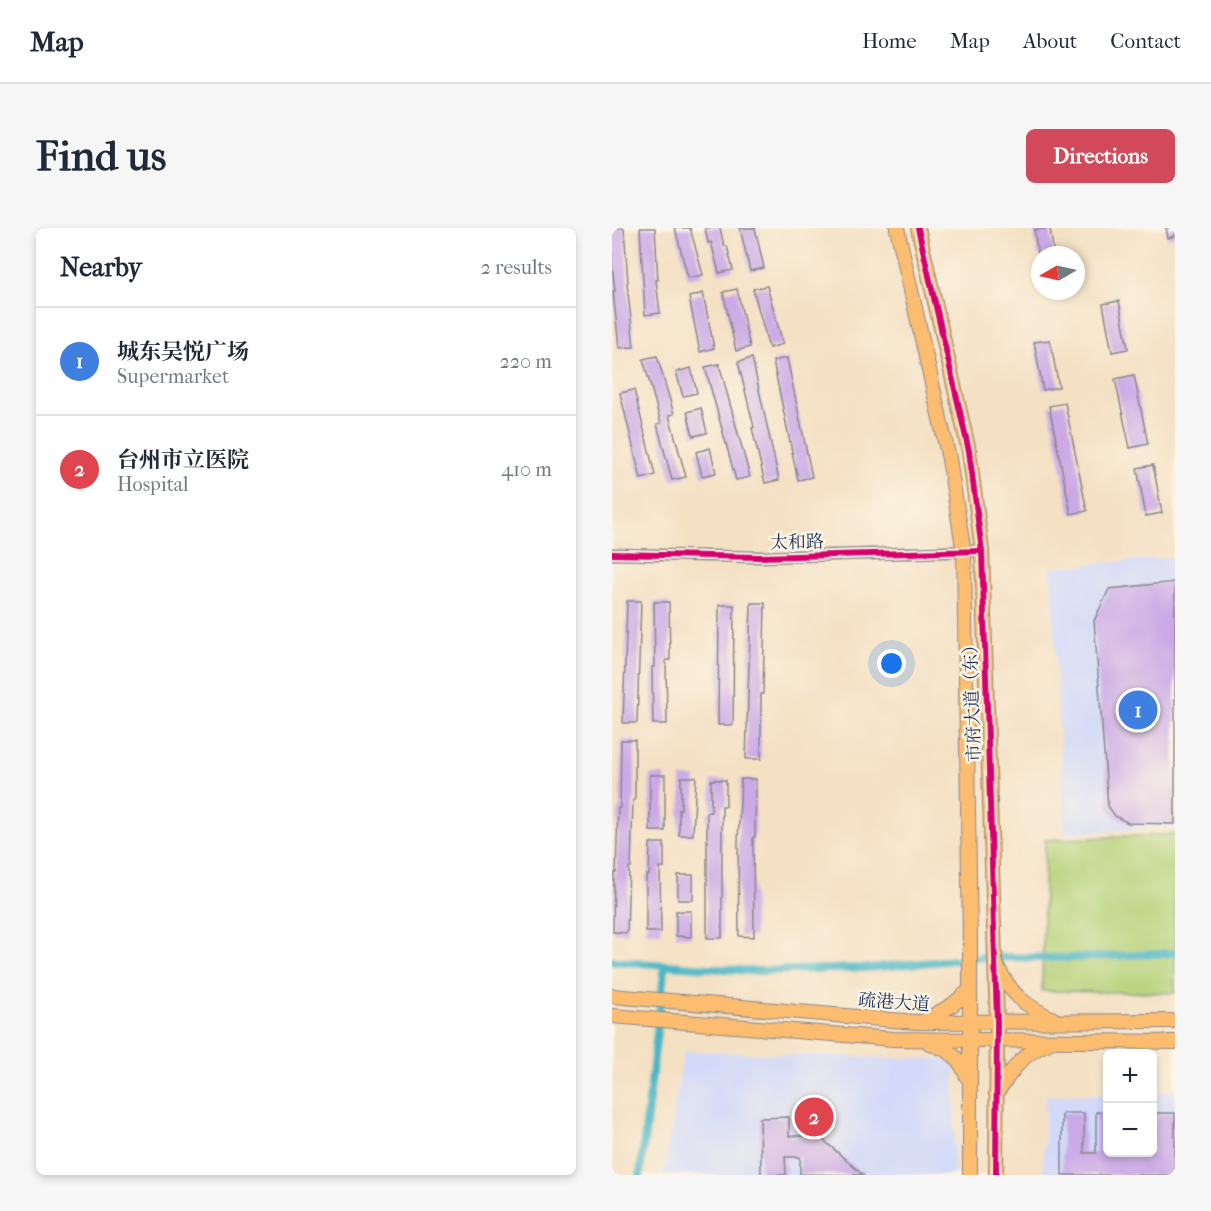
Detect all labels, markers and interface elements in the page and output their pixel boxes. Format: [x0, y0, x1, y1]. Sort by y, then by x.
text: Map [30, 25, 84, 58]
text: Home [862, 29, 917, 53]
text: Map [950, 29, 990, 53]
text: About [1023, 29, 1077, 53]
text: Contact [1110, 29, 1181, 53]
button: Directions [1026, 129, 1175, 183]
text: Find us [36, 132, 166, 181]
north arrow [1031, 246, 1085, 300]
text: Nearby [60, 252, 142, 283]
text: 2 results [481, 256, 552, 279]
text: 城东吴悦广场 [117, 339, 249, 365]
text: 1 [76, 350, 83, 373]
text: 220 m [499, 350, 552, 373]
text: Supermarket [117, 365, 229, 388]
text: 台州市立医院 [117, 447, 249, 473]
text: 2 [74, 458, 85, 481]
text: 410 m [501, 458, 552, 481]
text: Hospital [117, 473, 189, 496]
street label: 太和路 [770, 532, 824, 553]
street label: 市府大道（东） [960, 636, 985, 762]
your location [877, 649, 906, 678]
pin: 1 [1118, 688, 1158, 732]
street label: 疏港大道 [857, 990, 931, 1015]
map controls [1103, 1049, 1157, 1157]
button: + [1103, 1049, 1157, 1103]
pin: 2 [794, 1094, 834, 1140]
button: − [1103, 1103, 1157, 1157]

